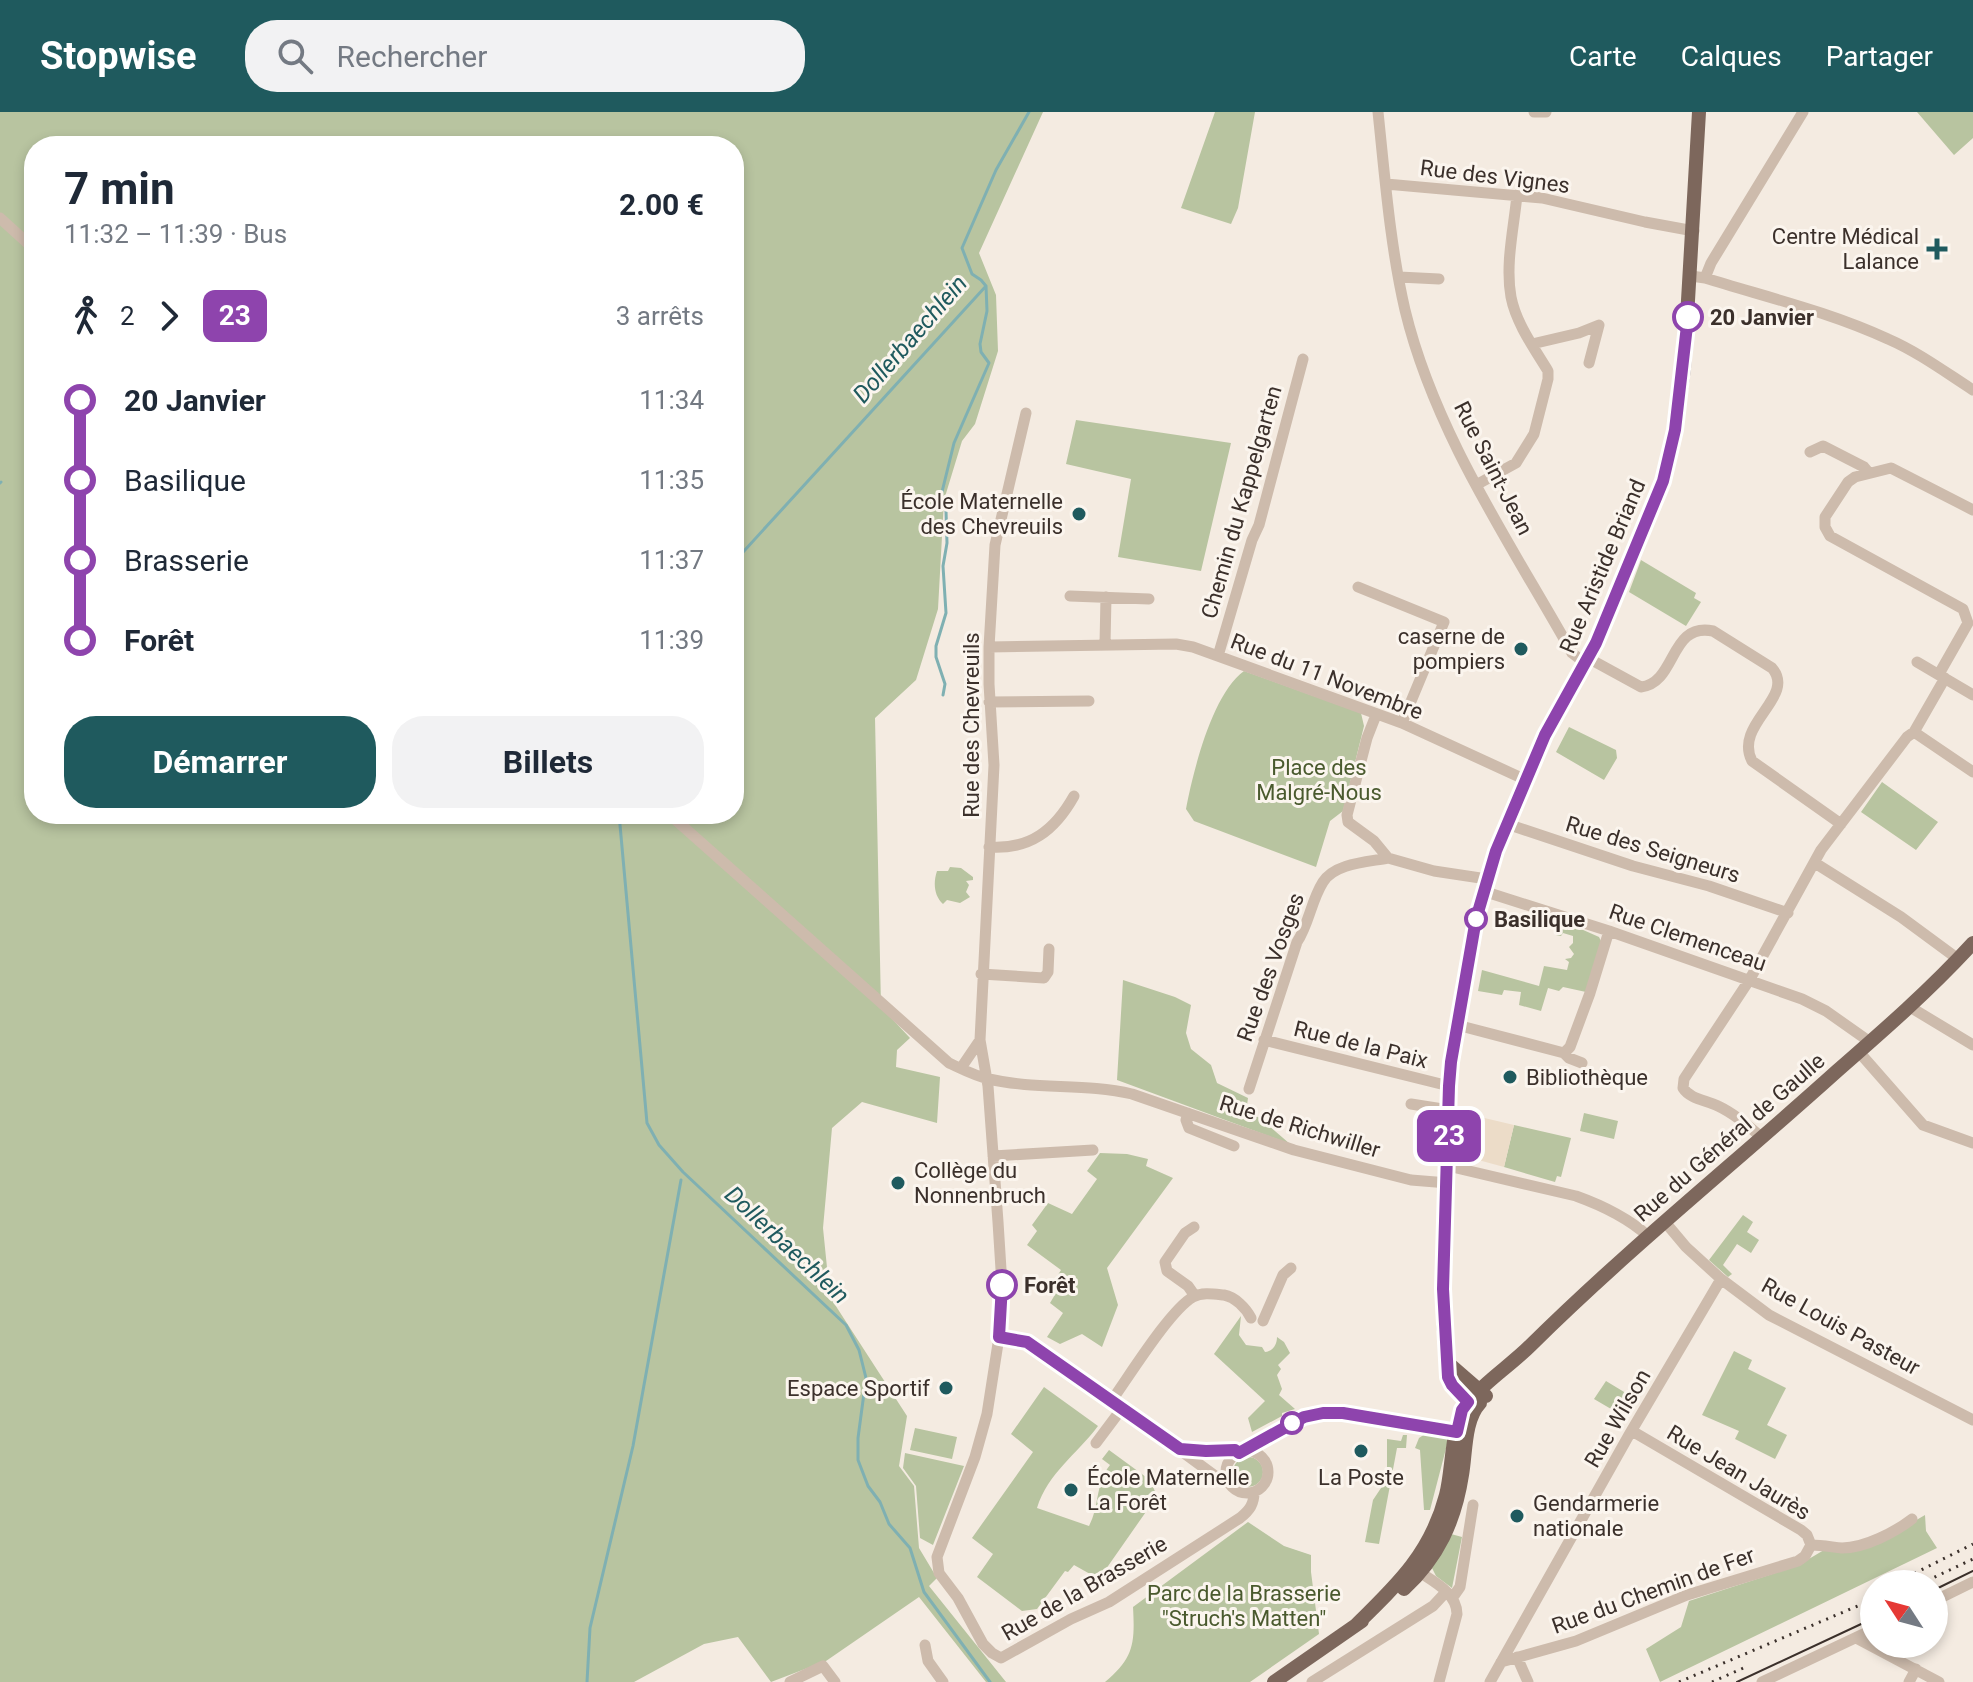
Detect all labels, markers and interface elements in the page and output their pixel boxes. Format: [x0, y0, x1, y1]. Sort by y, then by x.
search box [245, 20, 805, 92]
text: Stopwise [40, 34, 197, 78]
icon: search [273, 34, 317, 78]
text: Rechercher [337, 39, 487, 74]
text: Carte [1569, 40, 1637, 73]
text: Calques [1681, 40, 1782, 73]
text: Partager [1826, 40, 1933, 73]
street label: Rue des Vignes [1419, 155, 1571, 198]
text: 7 min [64, 163, 175, 215]
text: 2.00 € [619, 187, 704, 222]
text: 11:32 – 11:39 · Bus [64, 219, 287, 249]
place label: Centre Médical Lalance [1772, 224, 1919, 274]
marker: Centre Médical Lalance [1926, 238, 1948, 260]
water label: Dollerbaechlein [847, 270, 973, 408]
icon: walk [64, 294, 108, 338]
icon: forward [147, 294, 191, 338]
text: 23 [219, 299, 251, 332]
text: 2 [120, 301, 135, 331]
text: 3 arrêts [616, 301, 704, 331]
marker: 20 Janvier [1673, 302, 1703, 332]
place label: 20 Janvier [1710, 305, 1814, 330]
text: 20 Janvier [124, 383, 266, 418]
street label: Chemin du Kappelgarten [1196, 383, 1287, 621]
text: 11:34 [639, 385, 704, 415]
street label: Rue Saint-Jean [1449, 397, 1538, 539]
text: Basilique [124, 463, 246, 498]
text: 11:35 [639, 465, 704, 495]
street label: Rue Aristide Briand [1555, 476, 1650, 657]
place label: École Maternelle des Chevreuils [900, 489, 1063, 539]
marker: École Maternelle des Chevreuils [1070, 505, 1088, 523]
text: Brasserie [124, 543, 249, 578]
text: 11:37 [639, 545, 704, 575]
text: Forêt [124, 623, 194, 658]
place label: caserne de pompiers [1398, 624, 1505, 674]
text: 11:39 [639, 625, 704, 655]
street label: Rue du 11 Novembre [1227, 628, 1426, 725]
street label: Rue des Chevreuils [959, 632, 984, 818]
marker: caserne de pompiers [1512, 640, 1530, 658]
button: Démarrer [64, 716, 376, 808]
button: Billets [392, 716, 704, 808]
park label: Place des Malgré-Nous [1256, 755, 1382, 805]
street label: Rue des Seigneurs [1563, 811, 1743, 888]
street label: Rue des Vosges [1232, 889, 1309, 1045]
street label: Rue Clemenceau [1606, 899, 1770, 976]
place label: Basilique [1494, 907, 1585, 932]
marker: Basilique [1465, 908, 1487, 930]
street label: Rue de la Paix [1291, 1016, 1430, 1073]
street label: Rue du Général de Gaulle [1629, 1048, 1830, 1227]
place label: Bibliothèque [1526, 1065, 1648, 1090]
marker: Bibliothèque [1501, 1068, 1519, 1086]
street label: Rue de Richwiller [1217, 1090, 1384, 1163]
line badge: 23 [1413, 1110, 1485, 1162]
text: 23 [1433, 1119, 1465, 1152]
place label: Collège du Nonnenbruch [914, 1158, 1046, 1208]
marker: Collège du Nonnenbruch [889, 1174, 907, 1192]
water label: Dollerbaechlein [719, 1180, 855, 1310]
marker: Forêt [987, 1270, 1017, 1300]
place label: Forêt [1024, 1273, 1076, 1298]
street label: Rue Louis Pasteur [1757, 1273, 1925, 1381]
street label: Rue Wilson [1579, 1365, 1656, 1472]
place label: Espace Sportif [787, 1376, 930, 1401]
marker: Espace Sportif [937, 1379, 955, 1397]
unlabelled marker [1281, 1412, 1303, 1434]
street label: Rue Jean Jaurès [1663, 1420, 1815, 1525]
marker: La Poste [1352, 1442, 1370, 1460]
place label: École Maternelle La Forêt [1087, 1465, 1250, 1515]
place label: La Poste [1318, 1465, 1404, 1490]
marker: École Maternelle La Forêt [1062, 1481, 1080, 1499]
place label: Gendarmerie nationale [1533, 1491, 1659, 1541]
marker: Gendarmerie nationale [1508, 1507, 1526, 1525]
street label: Rue de la Brasserie [997, 1531, 1171, 1646]
street label: Rue du Chemin de Fer [1548, 1542, 1758, 1639]
north arrow [1860, 1570, 1948, 1658]
map controls [1860, 1570, 1948, 1658]
park label: Parc de la Brasserie "Struch's Matten" [1147, 1581, 1341, 1631]

